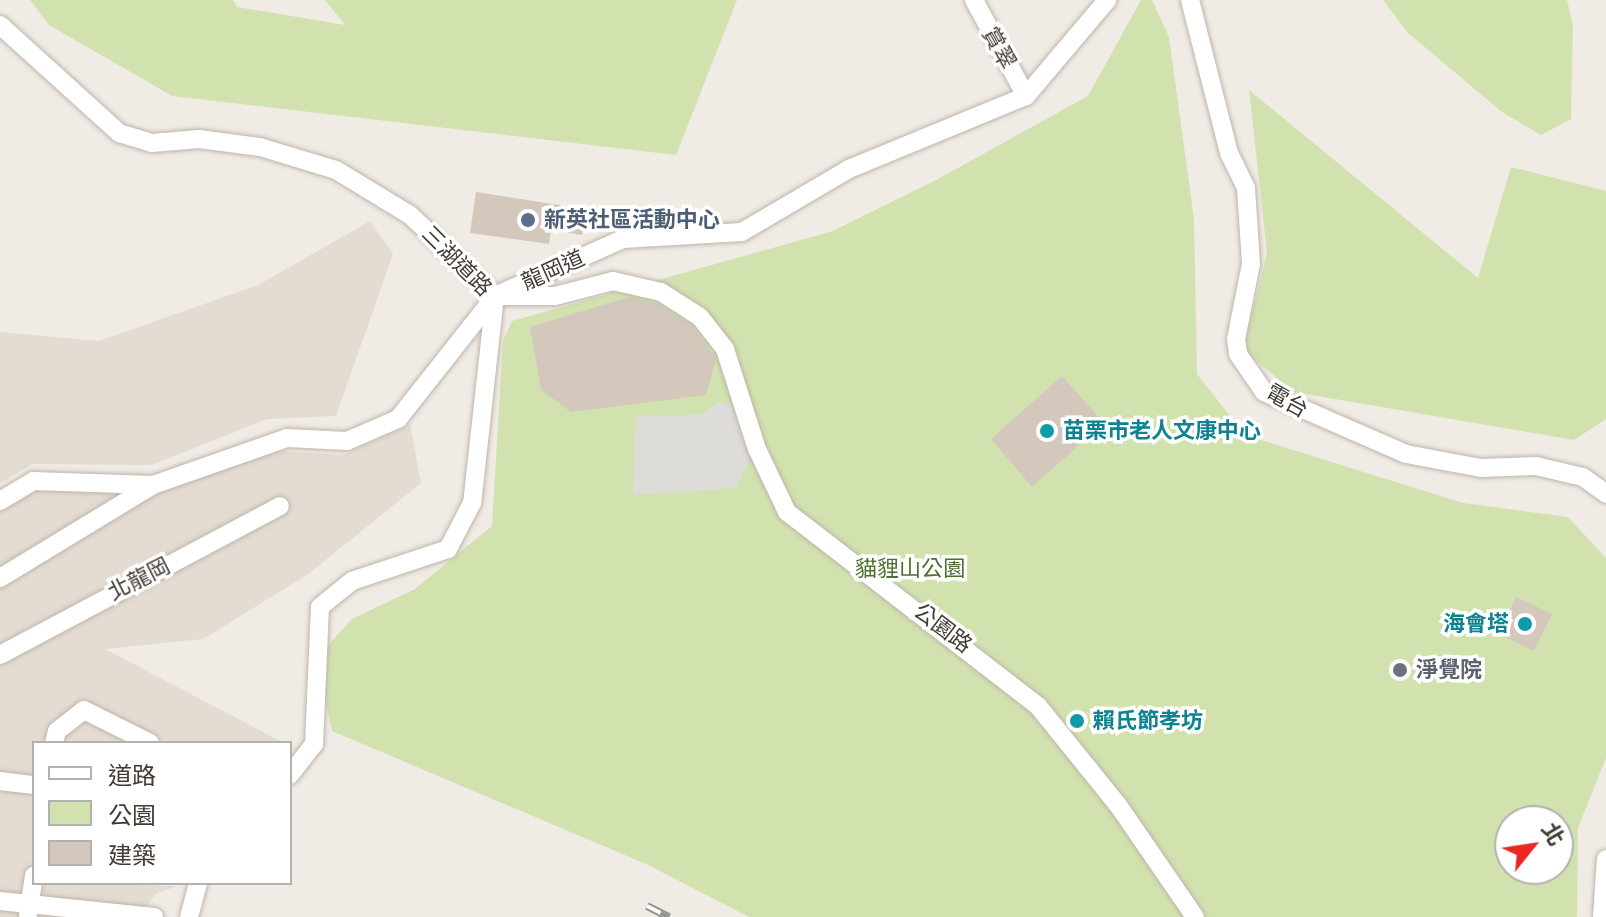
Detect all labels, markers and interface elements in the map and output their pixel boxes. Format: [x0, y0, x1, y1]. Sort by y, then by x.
street label: 賞翠 [977, 22, 1021, 74]
place label: 新英社區活動中心 [544, 207, 720, 233]
marker: 新英社區活動中心 [519, 211, 537, 229]
street label: 三湖道路 [417, 221, 497, 301]
street label: 龍岡道 [517, 245, 589, 295]
street label: 電台 [1261, 379, 1313, 423]
place label: 苗栗市老人文康中心 [1063, 418, 1261, 444]
marker: 苗栗市老人文康中心 [1038, 422, 1056, 440]
street label: 北龍岡 [104, 552, 174, 606]
park label: 貓貍山公園 [855, 556, 965, 582]
street label: 公園路 [909, 598, 977, 658]
place label: 海會塔 [1443, 611, 1509, 637]
marker: 海會塔 [1516, 615, 1534, 633]
place label: 淨覺院 [1416, 657, 1482, 683]
marker: 淨覺院 [1391, 661, 1409, 679]
place label: 賴氏節孝坊 [1093, 708, 1203, 734]
marker: 賴氏節孝坊 [1068, 712, 1086, 730]
legend [32, 741, 292, 885]
text: 道路 [108, 761, 156, 790]
text: 公園 [108, 801, 156, 830]
north arrow [1494, 805, 1574, 885]
text: 北 [1536, 818, 1570, 850]
text: 建築 [108, 841, 156, 870]

